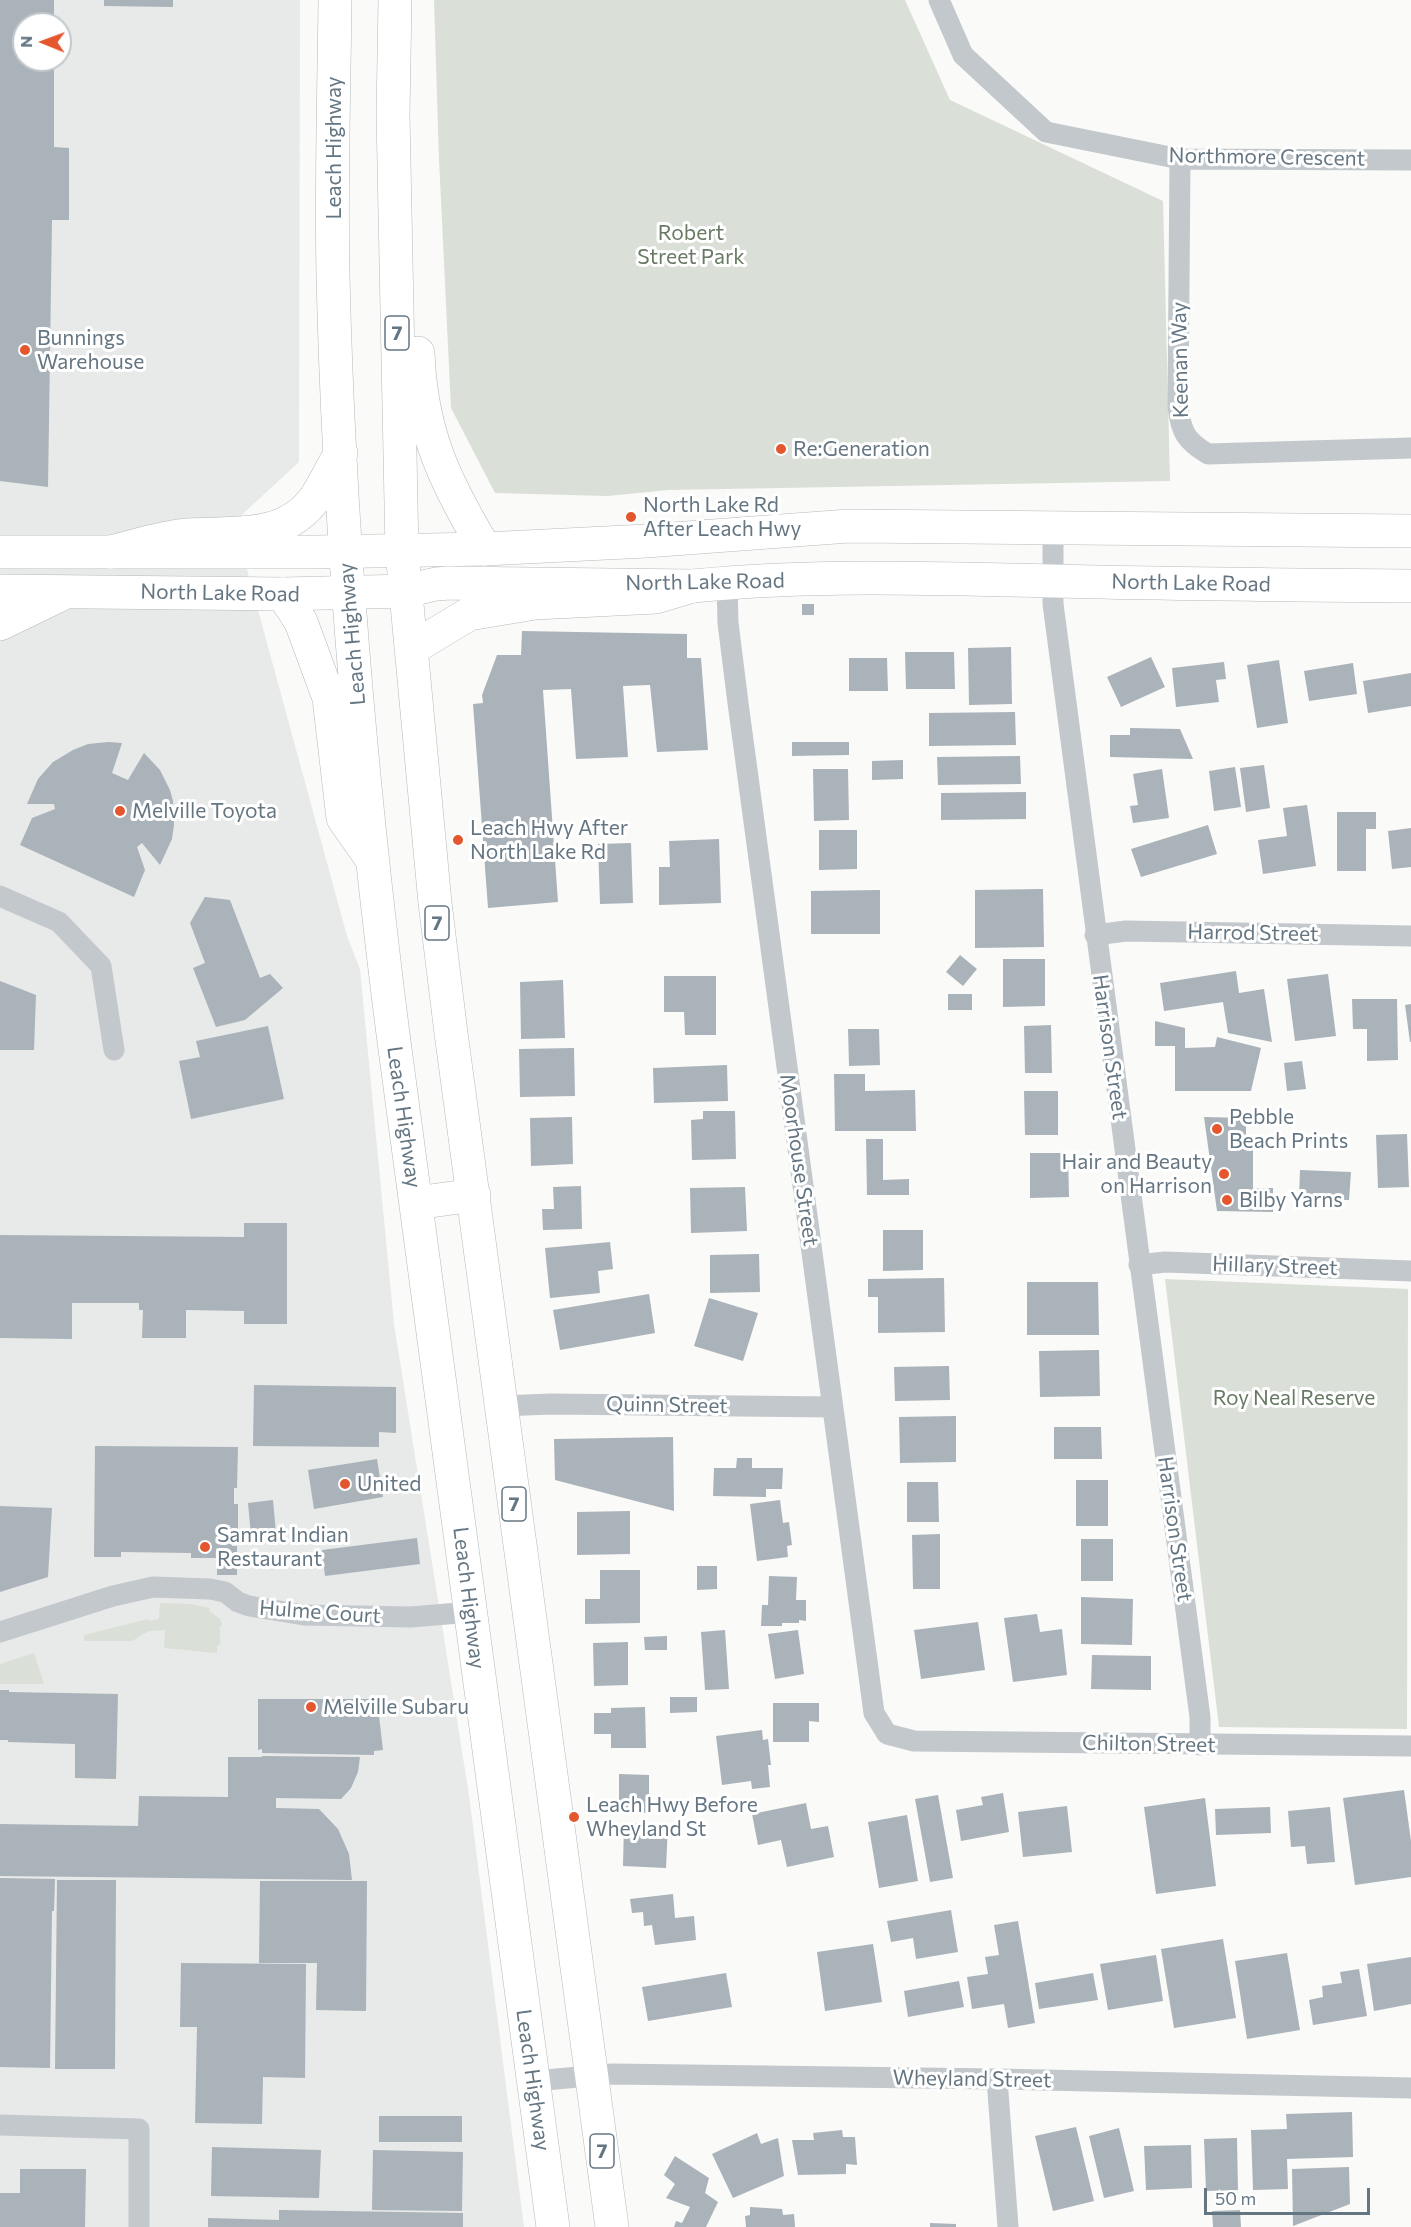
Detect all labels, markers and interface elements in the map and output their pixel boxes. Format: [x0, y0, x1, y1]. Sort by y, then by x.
north arrow [12, 12, 72, 72]
text: N [16, 36, 35, 48]
street label: Leach Highway [321, 76, 347, 220]
street label: Northmore Crescent [1169, 143, 1365, 171]
park label: Robert Street Park [637, 220, 745, 270]
street label: Keenan Way [1166, 302, 1194, 418]
road number: 7 [385, 316, 409, 350]
place label: Bunnings Warehouse [37, 325, 144, 375]
marker: Bunnings Warehouse [18, 343, 32, 357]
place label: Re:Generation [793, 436, 930, 462]
marker: Re:Generation [774, 442, 788, 456]
place label: North Lake Rd After Leach Hwy [643, 492, 801, 542]
marker: North Lake Rd After Leach Hwy [624, 510, 638, 524]
street label: Leach Highway [333, 562, 371, 706]
street label: North Lake Road [625, 568, 785, 596]
street label: North Lake Road [1111, 569, 1271, 597]
street label: North Lake Road [140, 579, 300, 607]
place label: Melville Toyota [132, 798, 277, 824]
marker: Melville Toyota [113, 804, 127, 818]
place label: Leach Hwy After North Lake Rd [470, 815, 628, 865]
marker: Leach Hwy After North Lake Rd [451, 833, 465, 847]
road number: 7 [425, 906, 449, 940]
street label: Harrod Street [1187, 919, 1319, 947]
street label: Harrison Street [1087, 973, 1133, 1121]
street label: Leach Highway [382, 1044, 426, 1190]
street label: Moorhouse Street [774, 1072, 824, 1248]
place label: Pebble Beach Prints [1229, 1104, 1348, 1154]
marker: Pebble Beach Prints [1210, 1122, 1224, 1136]
place label: Hair and Beauty on Harrison [1061, 1149, 1212, 1199]
marker: Hair and Beauty on Harrison [1217, 1167, 1231, 1181]
place label: Bilby Yarns [1239, 1187, 1343, 1213]
marker: Bilby Yarns [1220, 1193, 1234, 1207]
street label: Hillary Street [1212, 1251, 1338, 1281]
park label: Roy Neal Reserve [1213, 1385, 1375, 1411]
street label: Quinn Street [606, 1391, 728, 1419]
street label: Harrison Street [1152, 1455, 1198, 1603]
place label: United [357, 1471, 421, 1497]
marker: United [338, 1477, 352, 1491]
road number: 7 [502, 1487, 526, 1521]
place label: Samrat Indian Restaurant [217, 1522, 349, 1572]
street label: Leach Highway [448, 1525, 490, 1671]
marker: Samrat Indian Restaurant [198, 1540, 212, 1554]
street label: Hulme Court [258, 1595, 382, 1629]
place label: Melville Subaru [323, 1694, 469, 1720]
marker: Melville Subaru [304, 1700, 318, 1714]
street label: Chilton Street [1082, 1730, 1216, 1758]
place label: Leach Hwy Before Wheyland St [586, 1792, 758, 1842]
marker: Leach Hwy Before Wheyland St [567, 1810, 581, 1824]
street label: Leach Highway [511, 2007, 555, 2153]
street label: Wheyland Street [892, 2065, 1052, 2093]
road number: 7 [590, 2134, 614, 2168]
scale bar [1207, 2176, 1374, 2214]
text: 50 m [1215, 2187, 1256, 2209]

